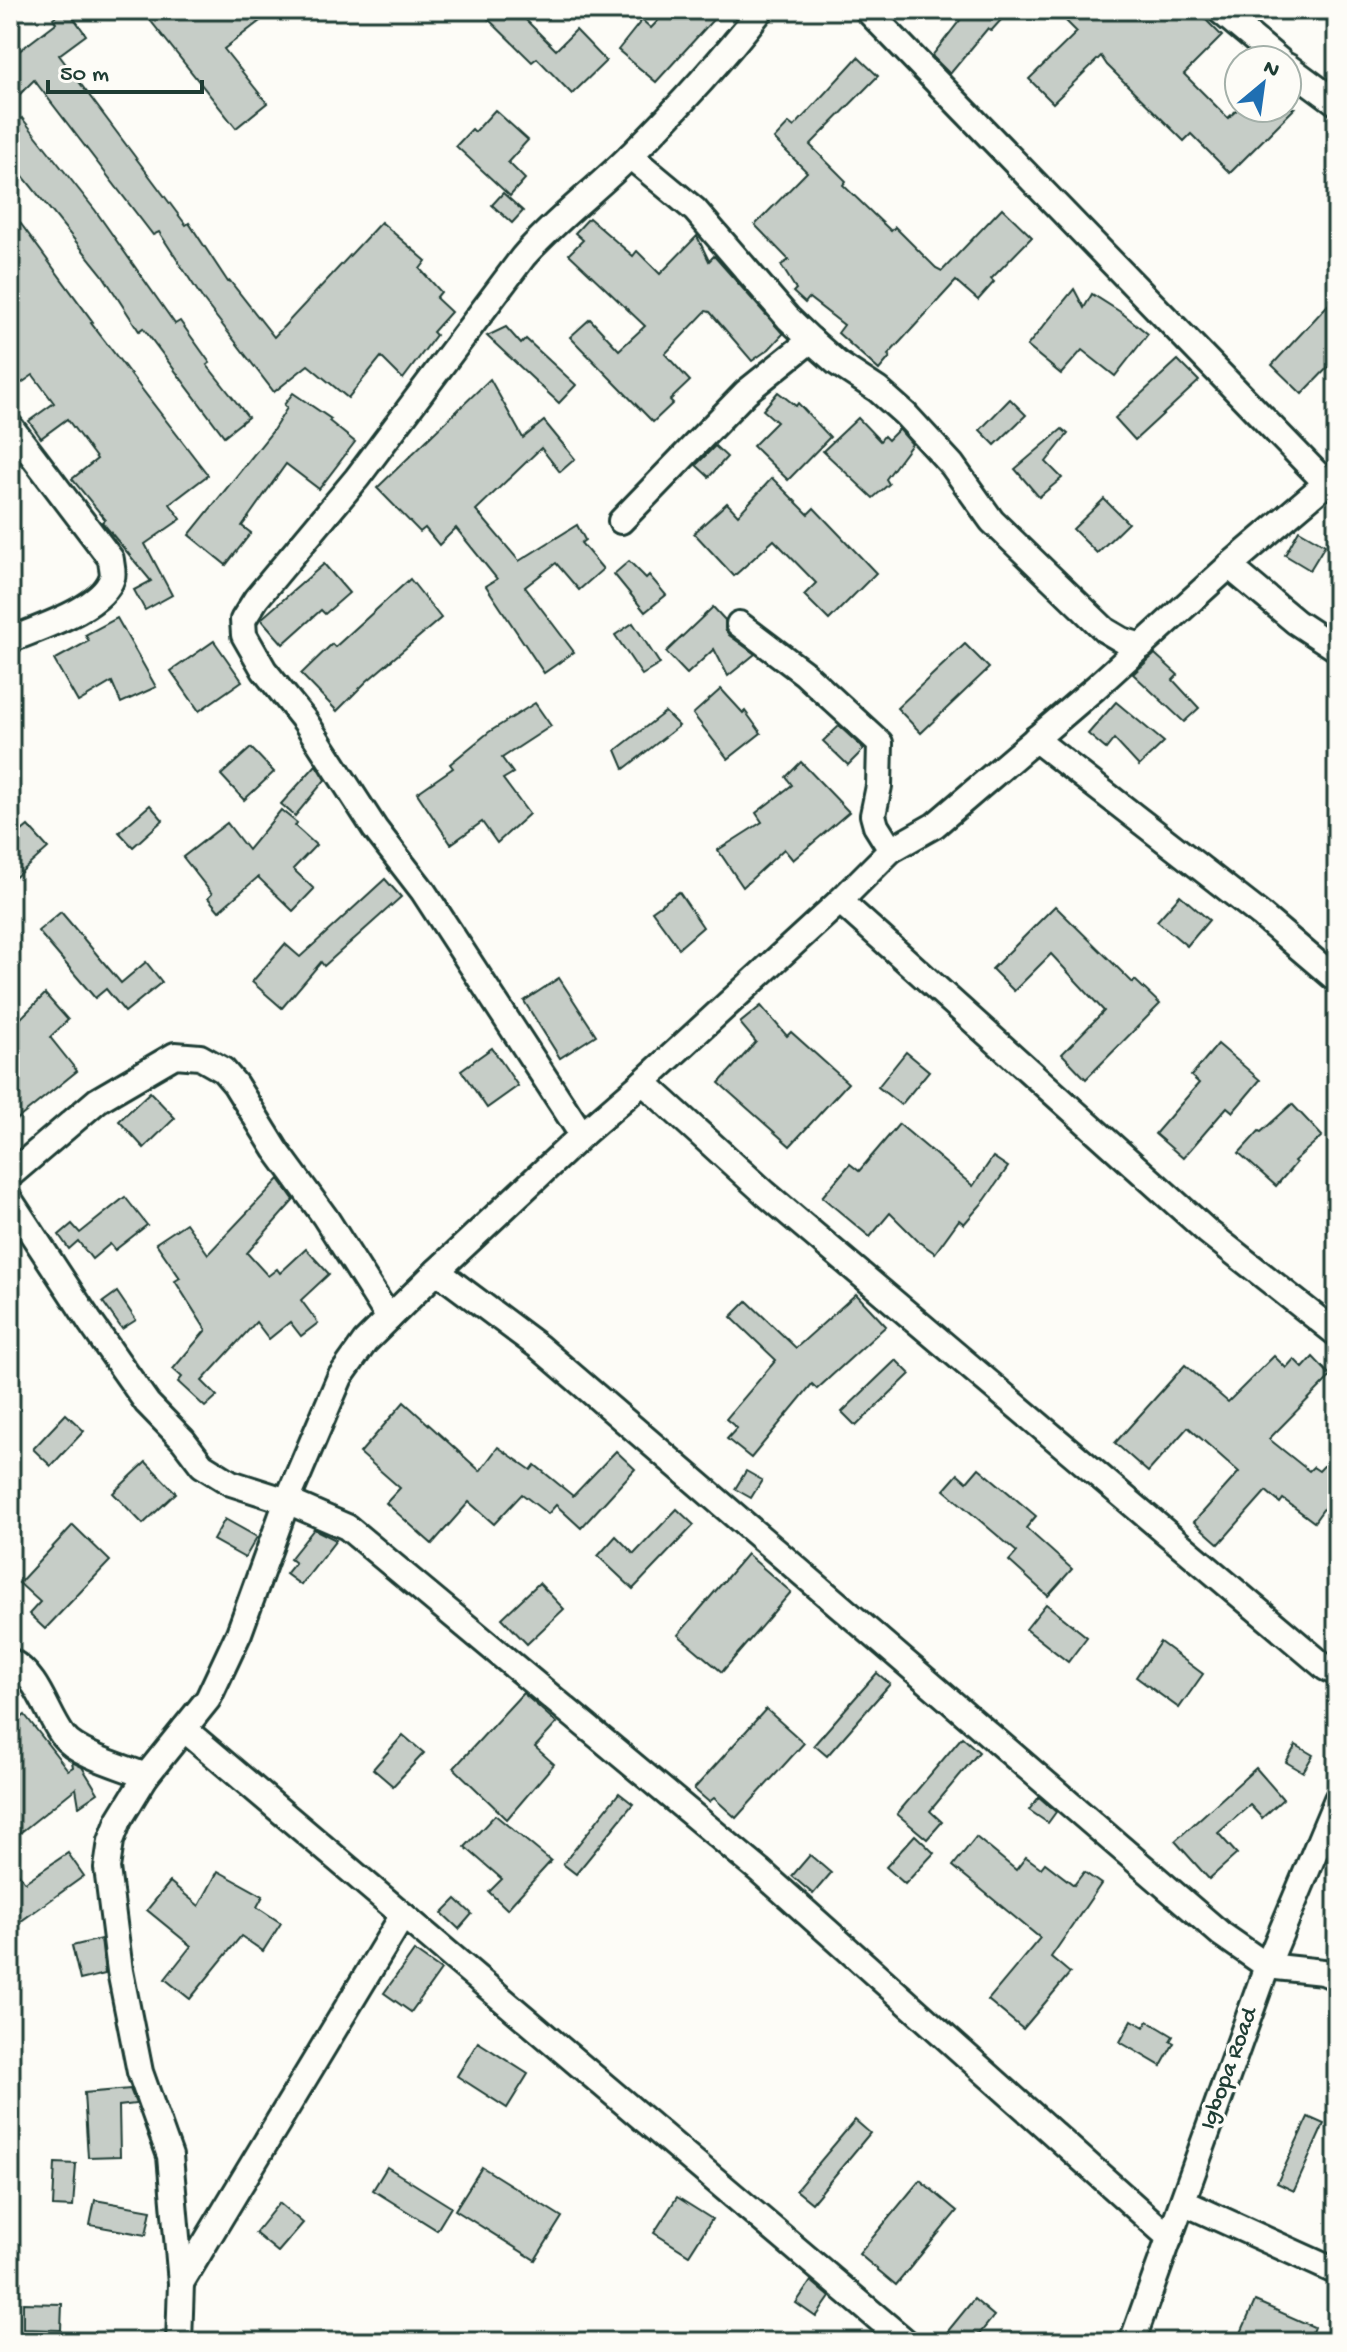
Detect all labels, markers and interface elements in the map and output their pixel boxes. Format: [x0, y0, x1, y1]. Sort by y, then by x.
scale bar [48, 44, 202, 94]
north arrow [1223, 44, 1303, 124]
text: N [1258, 55, 1283, 85]
text: 50 m [60, 61, 109, 90]
street label: Igbopa Road [1195, 2002, 1266, 2134]

